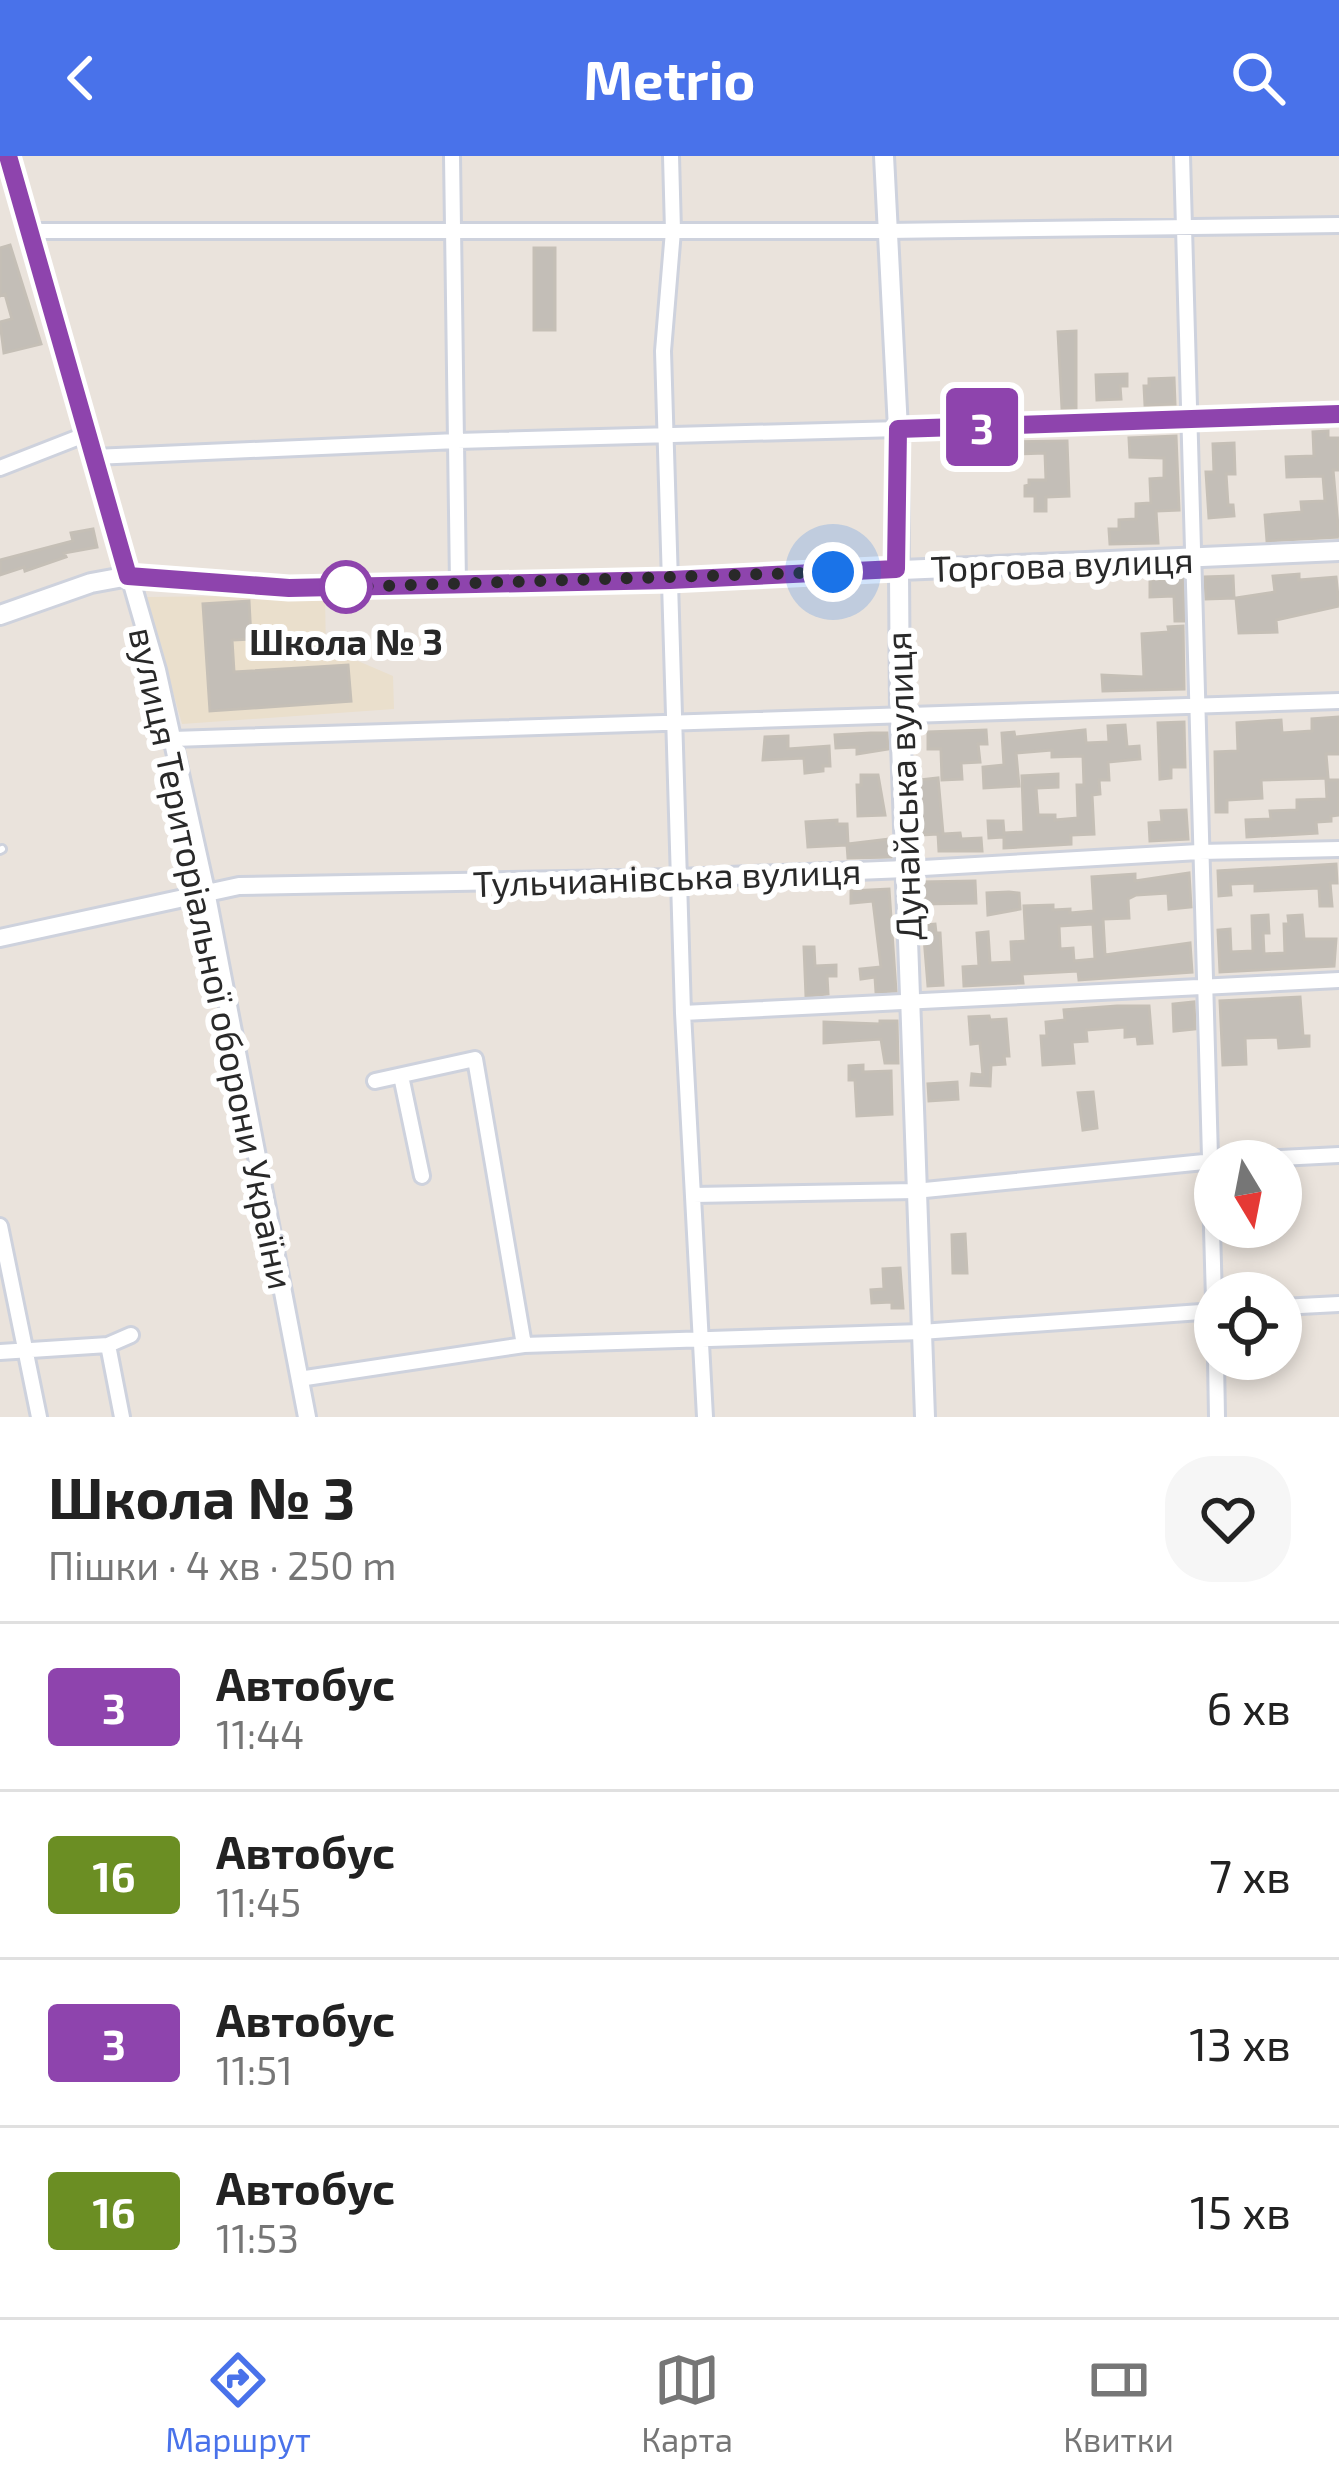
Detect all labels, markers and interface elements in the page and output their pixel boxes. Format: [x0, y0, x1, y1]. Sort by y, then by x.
icon: back [48, 45, 114, 111]
icon: search [1225, 45, 1291, 111]
text: Metrio [584, 46, 755, 111]
line badge: 3 [943, 388, 1021, 466]
text: 3 [970, 402, 994, 452]
street label: Торгова вулиця [930, 537, 1194, 590]
your location [803, 542, 863, 602]
marker: Школа № 3 [321, 562, 371, 612]
place label: Школа № 3 [249, 619, 443, 662]
street label: вулиця Територіальної оборони України [121, 623, 304, 1293]
street label: Дунайська вулиця [875, 631, 930, 941]
street label: Тульчианівська вулиця [472, 848, 862, 905]
north arrow [1194, 1140, 1302, 1248]
map controls [1194, 1140, 1302, 1380]
button: locate [1194, 1272, 1302, 1380]
button: heart [1165, 1456, 1291, 1582]
text: Школа № 3 [48, 1462, 355, 1530]
text: Пішки · 4 хв · 250 m [48, 1541, 397, 1588]
text: Автобус [216, 1656, 395, 1710]
text: 6 хв [1206, 1680, 1291, 1734]
text: 3 [102, 1682, 126, 1732]
text: 11:44 [216, 1710, 304, 1757]
text: Автобус [216, 1824, 395, 1878]
text: 7 хв [1209, 1848, 1291, 1902]
text: 16 [93, 1850, 135, 1900]
text: 11:45 [216, 1878, 301, 1925]
text: Автобус [216, 1992, 395, 2046]
text: 13 хв [1189, 2016, 1291, 2070]
text: 3 [102, 2018, 126, 2068]
text: 11:51 [216, 2046, 293, 2093]
text: Автобус [216, 2160, 395, 2214]
text: 15 хв [1190, 2184, 1291, 2238]
text: 16 [93, 2186, 135, 2236]
text: 11:53 [216, 2214, 299, 2261]
tab: Маршрут [165, 2347, 311, 2459]
tab: Карта [641, 2347, 733, 2459]
tab: Квитки [1063, 2347, 1174, 2459]

